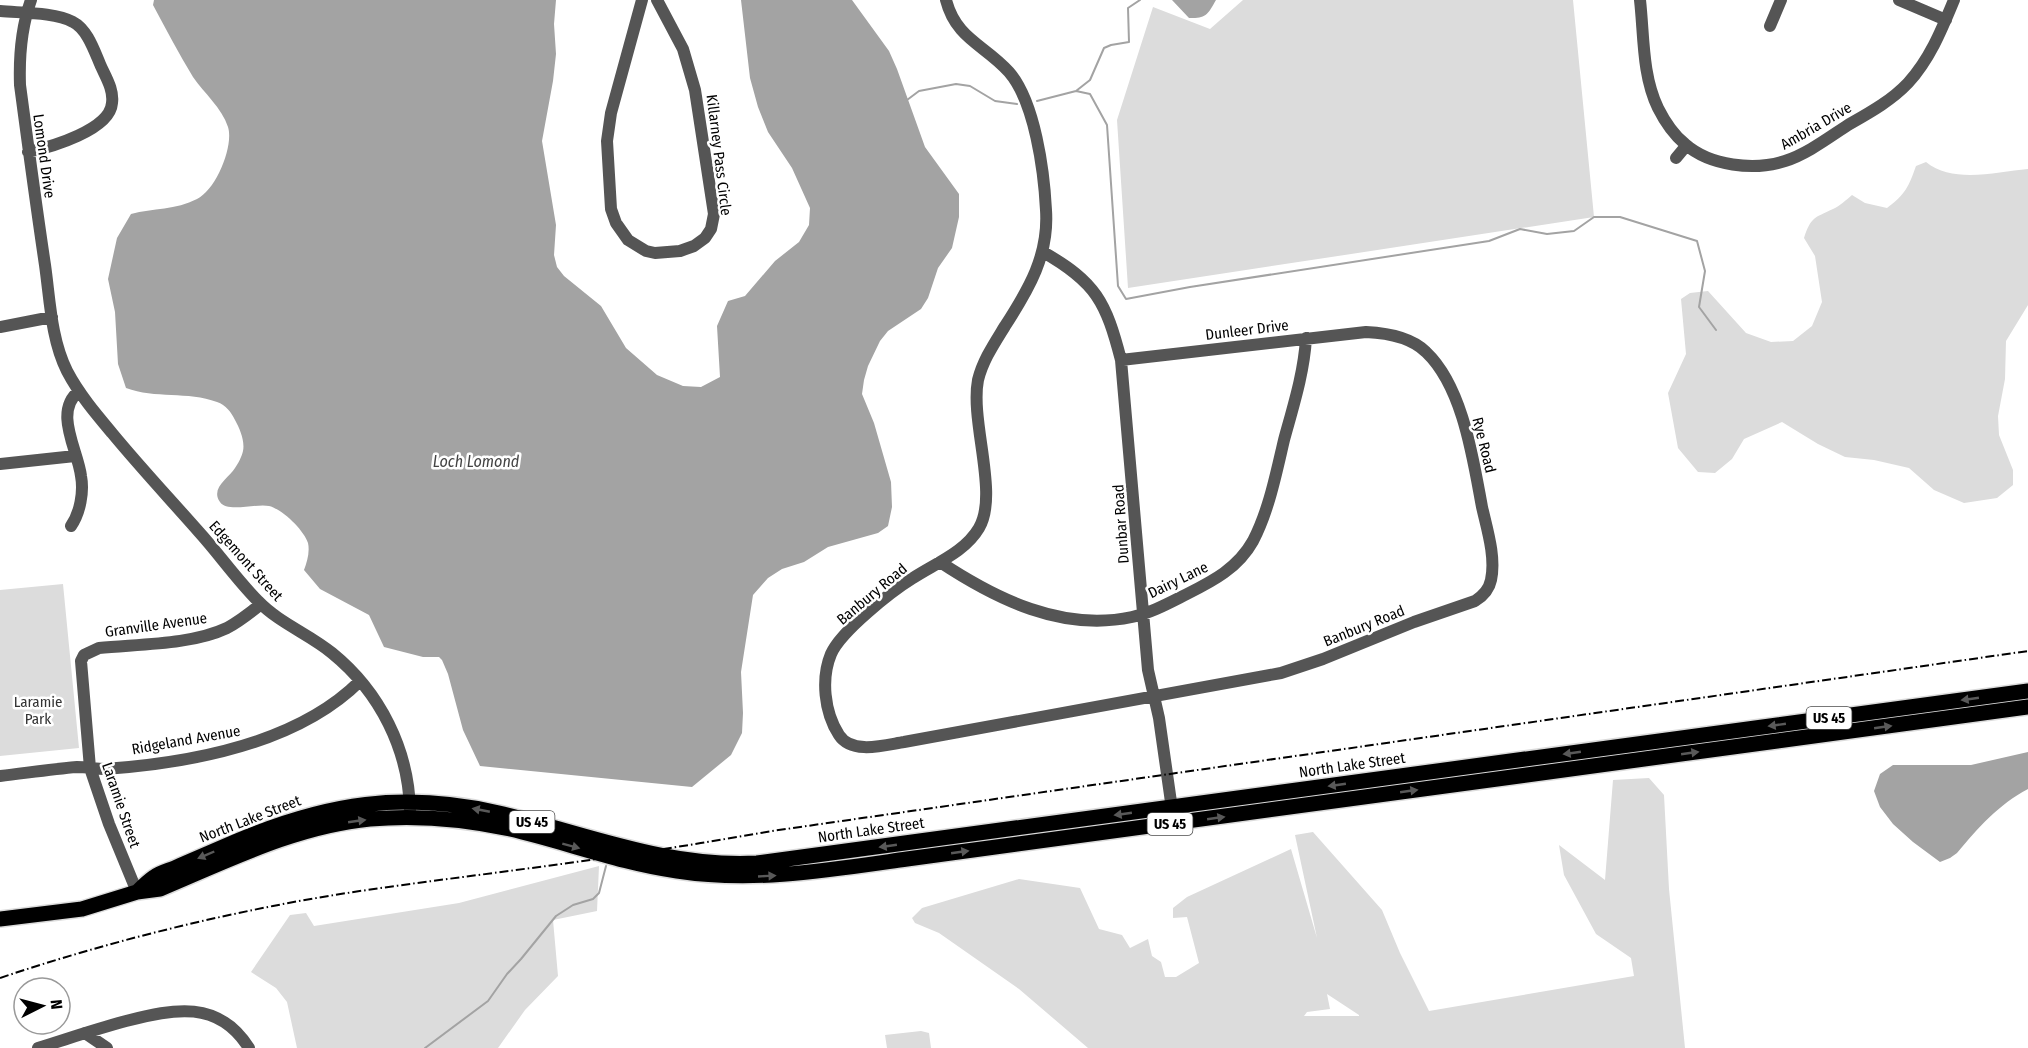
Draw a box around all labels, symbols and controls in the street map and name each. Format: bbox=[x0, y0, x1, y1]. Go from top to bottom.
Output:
street label: Killarney Pass Circle bbox=[703, 93, 735, 217]
street label: Ambria Drive bbox=[1777, 98, 1855, 154]
street label: Lomond Drive bbox=[29, 113, 59, 199]
street label: Dunleer Drive bbox=[1204, 316, 1290, 344]
street label: Rye Road bbox=[1468, 415, 1500, 475]
water label: Loch Lomond bbox=[433, 452, 520, 471]
street label: Dunbar Road bbox=[1109, 484, 1133, 564]
street label: Edgemont Street bbox=[205, 517, 287, 605]
street label: Dairy Lane bbox=[1145, 558, 1211, 602]
street label: Banbury Road bbox=[833, 560, 911, 628]
street label: Banbury Road bbox=[1321, 602, 1407, 650]
street label: Granville Avenue bbox=[104, 609, 208, 641]
park label: Laramie Park bbox=[14, 693, 62, 728]
one-way arrow bbox=[1960, 694, 1979, 703]
road number: US 45 bbox=[1806, 707, 1852, 729]
one-way arrow bbox=[1767, 720, 1786, 730]
street label: Ridgeland Avenue bbox=[130, 722, 242, 758]
one-way arrow bbox=[1873, 722, 1892, 731]
one-way arrow bbox=[1562, 748, 1581, 758]
one-way arrow bbox=[1680, 748, 1699, 758]
street label: North Lake Street bbox=[1298, 749, 1406, 781]
street label: Laramie Street bbox=[98, 760, 144, 850]
one-way arrow bbox=[1328, 780, 1347, 790]
one-way arrow bbox=[1400, 787, 1419, 796]
street label: North Lake Street bbox=[197, 791, 303, 847]
one-way arrow bbox=[471, 805, 490, 814]
one-way arrow bbox=[1114, 810, 1133, 819]
road number: US 45 bbox=[510, 811, 554, 833]
road number: US 45 bbox=[1148, 813, 1192, 835]
one-way arrow bbox=[1206, 813, 1225, 822]
street label: North Lake Street bbox=[817, 814, 925, 846]
one-way arrow bbox=[348, 816, 367, 825]
one-way arrow bbox=[562, 841, 580, 851]
one-way arrow bbox=[879, 841, 898, 851]
one-way arrow bbox=[951, 848, 970, 857]
one-way arrow bbox=[196, 850, 214, 860]
one-way arrow bbox=[757, 872, 776, 881]
north arrow bbox=[12, 976, 72, 1036]
text: N bbox=[46, 999, 66, 1010]

